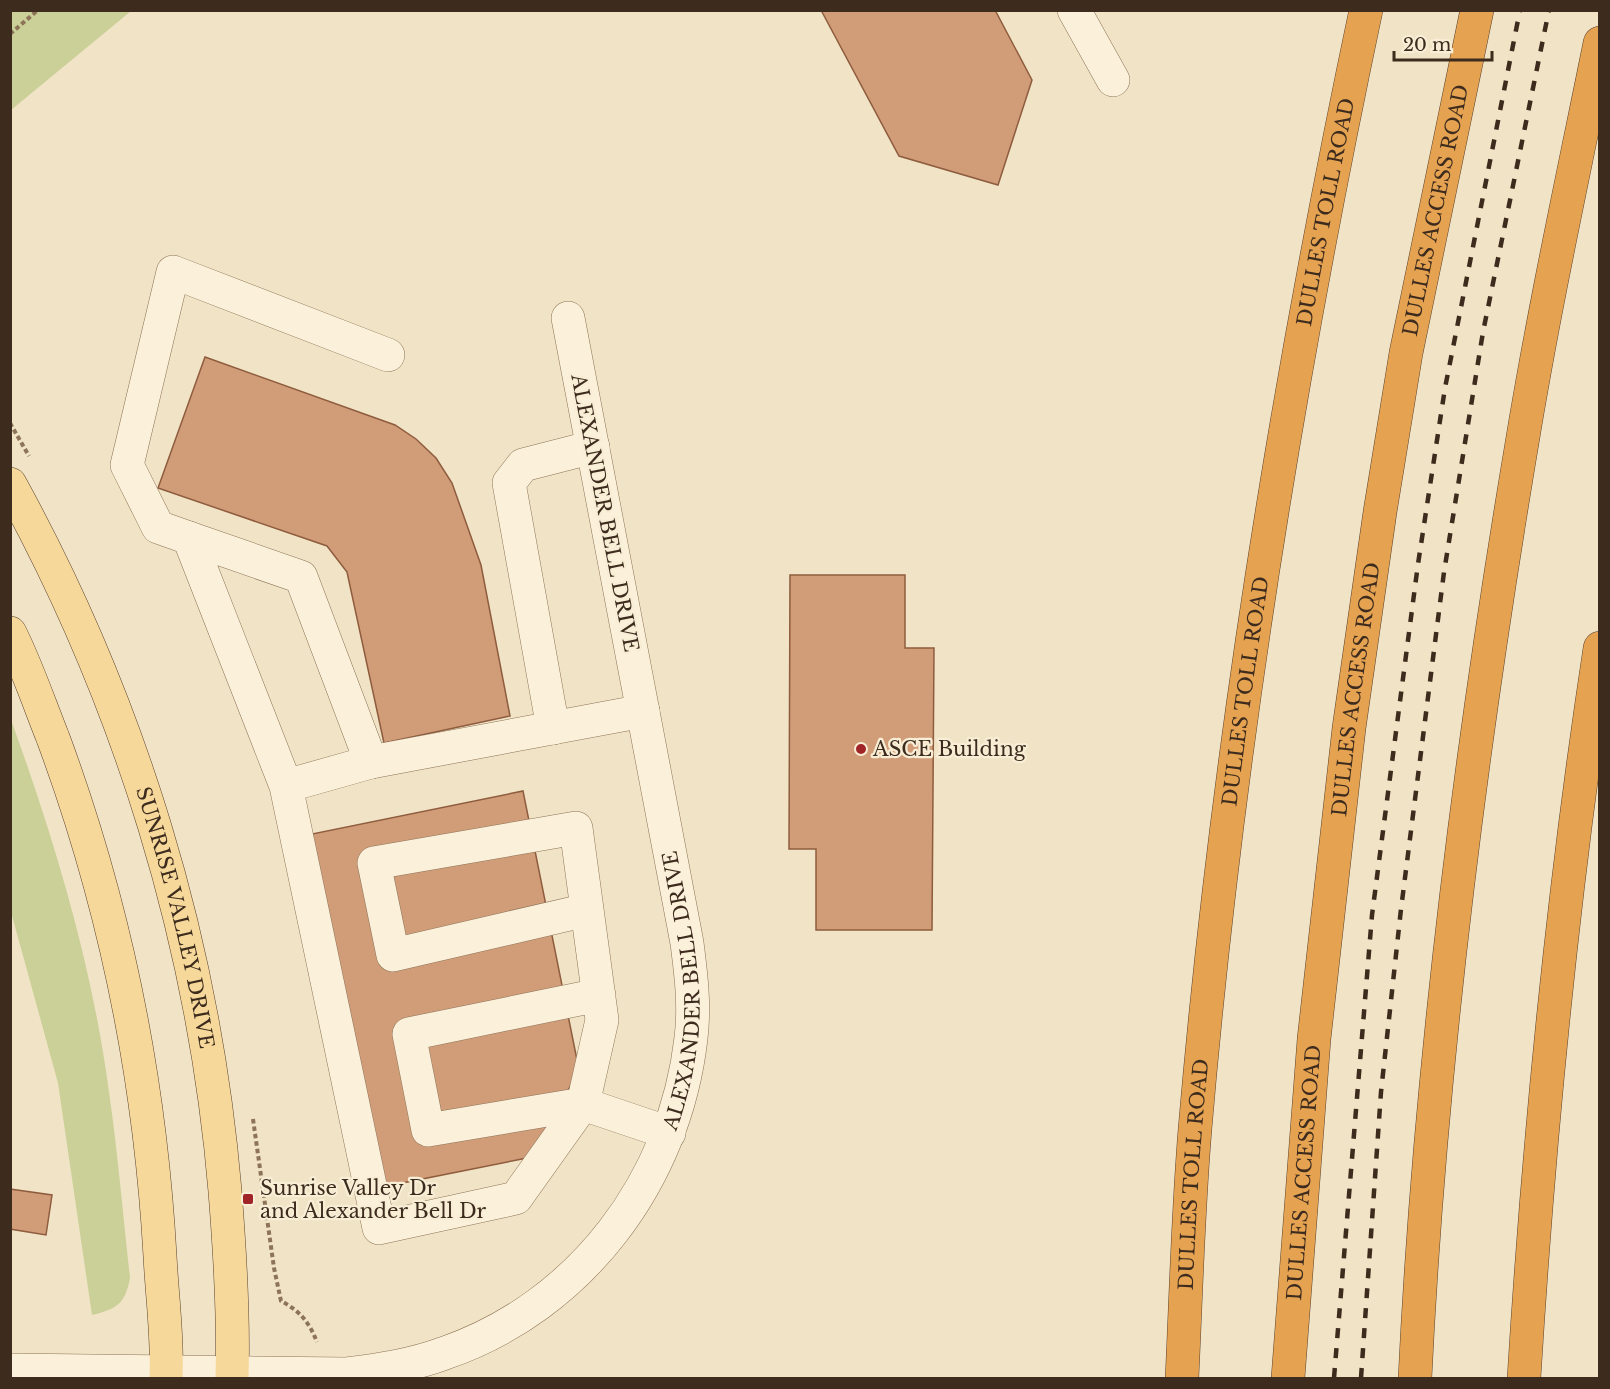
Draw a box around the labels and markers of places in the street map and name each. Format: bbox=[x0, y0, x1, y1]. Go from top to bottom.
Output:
place label: ASCE Building bbox=[872, 737, 1027, 761]
marker: ASCE Building bbox=[854, 742, 868, 756]
place label: Sunrise Valley Dr and Alexander Bell Dr bbox=[260, 1176, 487, 1223]
marker: Sunrise Valley Dr and Alexander Bell Dr bbox=[241, 1192, 255, 1206]

